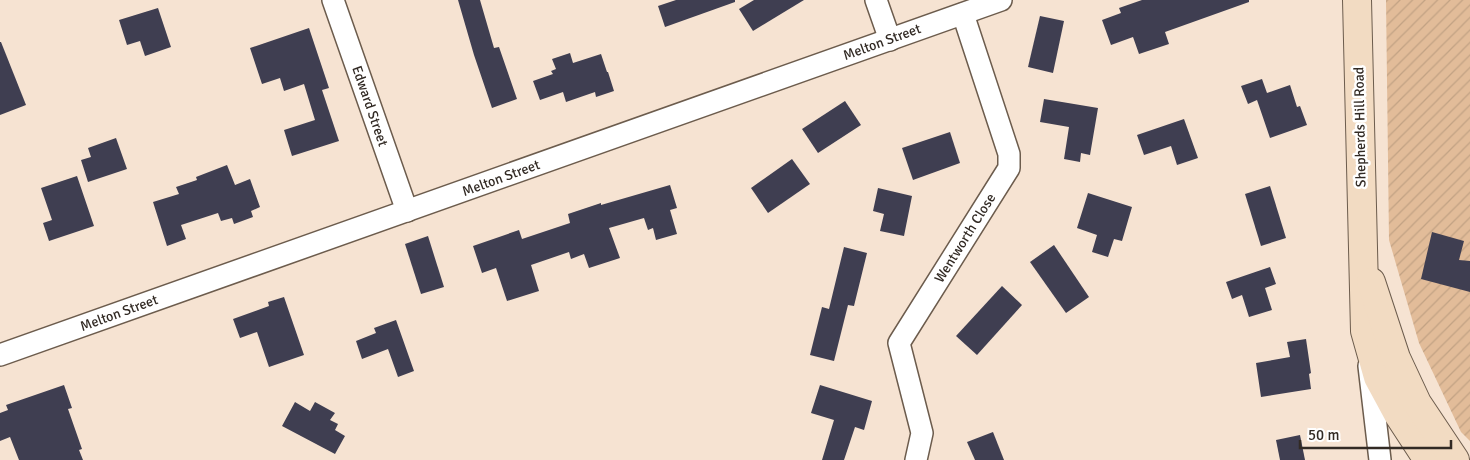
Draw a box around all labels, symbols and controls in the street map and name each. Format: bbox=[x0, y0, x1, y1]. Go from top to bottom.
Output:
street label: Melton Street bbox=[841, 20, 923, 64]
street label: Edward Street bbox=[348, 63, 392, 149]
street label: Shepherds Hill Road bbox=[1350, 67, 1370, 187]
street label: Melton Street bbox=[460, 156, 542, 200]
street label: Wentworth Close bbox=[931, 190, 999, 286]
street label: Melton Street bbox=[78, 291, 160, 335]
scale bar bbox=[1300, 418, 1451, 450]
text: 50 m bbox=[1308, 426, 1339, 444]

